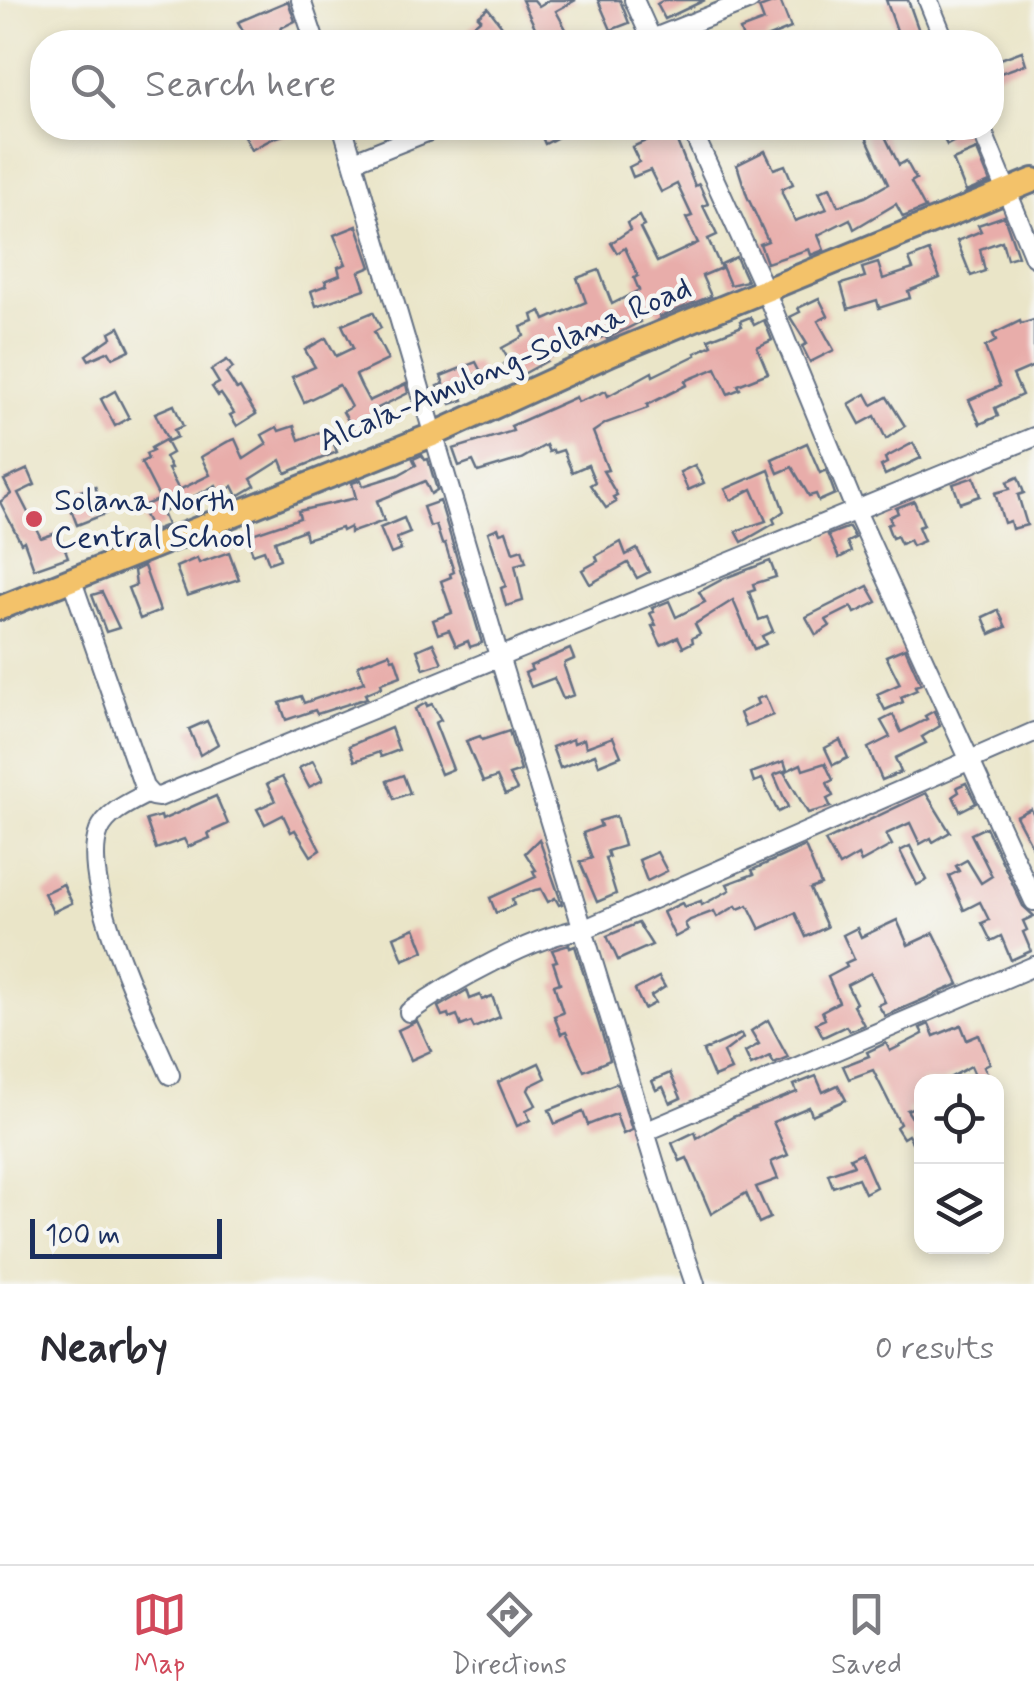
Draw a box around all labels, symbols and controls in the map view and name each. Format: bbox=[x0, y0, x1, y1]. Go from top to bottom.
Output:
search box bbox=[30, 30, 1004, 140]
icon: search bbox=[65, 58, 120, 113]
text: Search here bbox=[145, 61, 336, 110]
street label: Alcala-Amulong-Solana Road bbox=[312, 267, 698, 463]
place label: Solana North Central School bbox=[54, 480, 253, 559]
marker: Solana North Central School bbox=[23, 508, 45, 530]
map controls bbox=[914, 1074, 1004, 1254]
button: locate bbox=[914, 1074, 1004, 1164]
button: layers bbox=[914, 1164, 1004, 1254]
scale bar bbox=[30, 1214, 222, 1258]
text: 100 m bbox=[45, 1218, 120, 1255]
text: Nearby bbox=[40, 1322, 168, 1377]
text: 0 results bbox=[875, 1328, 994, 1370]
tab: Map bbox=[132, 1587, 187, 1684]
tab: Directions bbox=[452, 1587, 567, 1684]
tab: Saved bbox=[831, 1587, 902, 1684]

